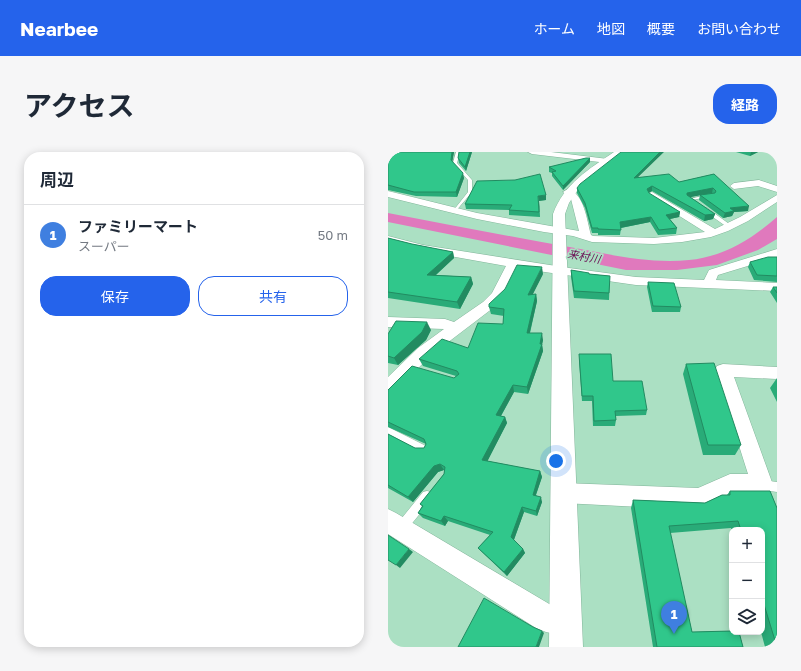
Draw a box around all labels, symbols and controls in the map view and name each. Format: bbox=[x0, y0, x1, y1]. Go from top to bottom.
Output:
text: Nearbee bbox=[20, 17, 98, 40]
text: ホーム bbox=[533, 20, 575, 37]
text: 地図 bbox=[597, 20, 625, 37]
text: 概要 bbox=[647, 20, 675, 37]
text: お問い合わせ bbox=[697, 20, 781, 37]
button: 経路 bbox=[713, 84, 777, 124]
text: アクセス bbox=[24, 89, 135, 122]
text: 周辺 bbox=[40, 169, 74, 190]
text: ファミリーマート bbox=[78, 217, 198, 235]
text: 1 bbox=[50, 227, 56, 243]
text: 50 m bbox=[318, 227, 348, 243]
text: スーパー bbox=[78, 238, 130, 254]
water label: 来村川 bbox=[567, 247, 602, 265]
button: 保存 bbox=[40, 276, 190, 316]
button: 共有 bbox=[198, 276, 348, 316]
your location bbox=[546, 451, 566, 471]
map controls bbox=[729, 527, 765, 635]
button: + bbox=[729, 527, 765, 563]
button: − bbox=[729, 563, 765, 599]
button: layers bbox=[729, 599, 765, 635]
pin: 1 bbox=[661, 601, 687, 634]

